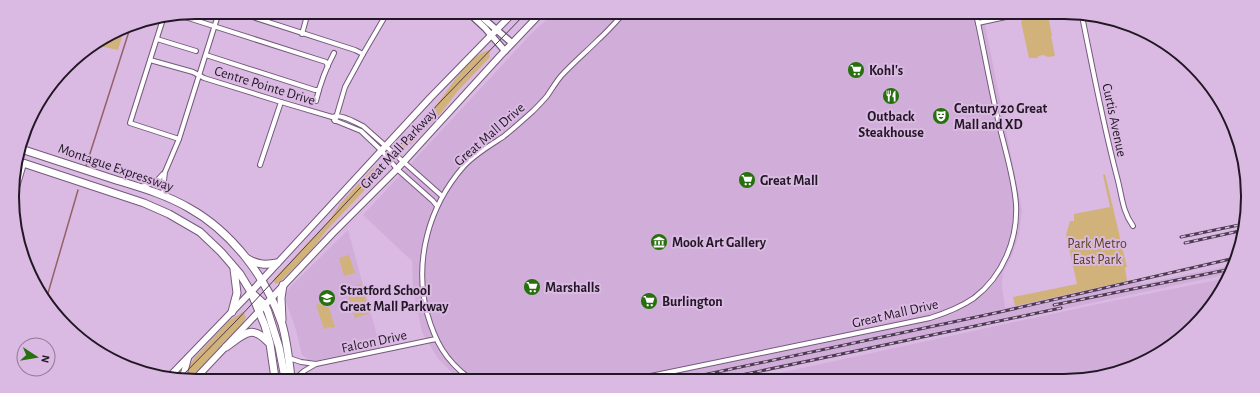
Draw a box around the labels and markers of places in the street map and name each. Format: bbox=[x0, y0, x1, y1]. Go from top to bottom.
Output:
supermarket icon: Kohl's bbox=[846, 60, 866, 80]
place label: Kohl's bbox=[869, 64, 903, 78]
restaurant icon: Outback Steakhouse bbox=[881, 86, 901, 106]
place label: Century 20 Great Mall and XD bbox=[954, 102, 1048, 132]
theatre icon: Century 20 Great Mall and XD bbox=[931, 106, 951, 126]
place label: Outback Steakhouse bbox=[858, 110, 924, 140]
supermarket icon: Great Mall bbox=[737, 170, 757, 190]
place label: Great Mall bbox=[760, 174, 818, 188]
museum icon: Mook Art Gallery bbox=[649, 232, 669, 252]
place label: Mook Art Gallery bbox=[672, 236, 767, 250]
supermarket icon: Marshalls bbox=[522, 277, 542, 297]
place label: Marshalls bbox=[545, 281, 600, 295]
place label: Stratford School Great Mall Parkway bbox=[340, 284, 449, 314]
school or university icon: Stratford School Great Mall Parkway bbox=[317, 288, 337, 308]
supermarket icon: Burlington bbox=[639, 291, 659, 311]
place label: Burlington bbox=[662, 295, 723, 309]

